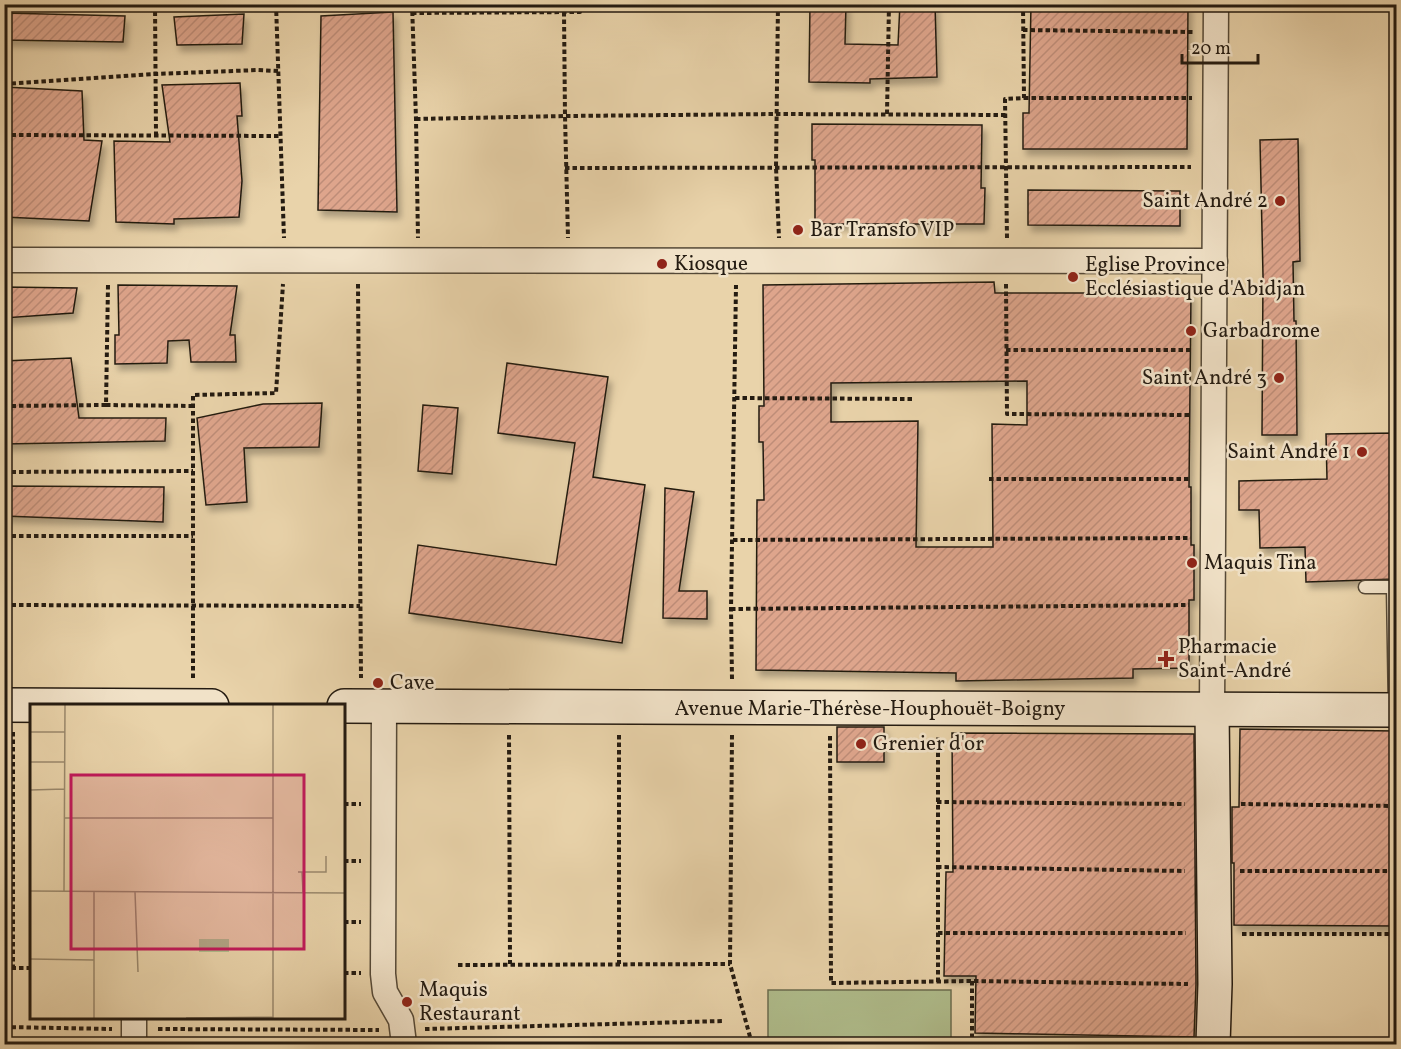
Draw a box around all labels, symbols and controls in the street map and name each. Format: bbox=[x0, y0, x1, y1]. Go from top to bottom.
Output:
scale bar bbox=[1182, 27, 1258, 65]
text: 20 m bbox=[1191, 37, 1231, 62]
place label: Saint André 2 bbox=[1142, 187, 1268, 216]
marker: Saint André 2 bbox=[1273, 194, 1287, 208]
place label: Bar Transfo VIP bbox=[810, 216, 954, 245]
marker: Bar Transfo VIP bbox=[791, 223, 805, 237]
place label: Kiosque bbox=[674, 250, 748, 279]
place label: Eglise Province Ecclésiastique d'Abidjan bbox=[1085, 251, 1305, 304]
marker: Kiosque bbox=[655, 257, 669, 271]
marker: Eglise Province Ecclésiastique d'Abidjan bbox=[1066, 270, 1080, 284]
place label: Garbadrome bbox=[1203, 317, 1320, 346]
marker: Garbadrome bbox=[1184, 324, 1198, 338]
place label: Saint André 3 bbox=[1142, 364, 1267, 393]
marker: Saint André 3 bbox=[1272, 371, 1286, 385]
place label: Saint André 1 bbox=[1227, 438, 1350, 467]
marker: Saint André 1 bbox=[1355, 445, 1369, 459]
place label: Maquis Tina bbox=[1204, 549, 1317, 578]
marker: Maquis Tina bbox=[1185, 556, 1199, 570]
place label: Pharmacie Saint-André bbox=[1178, 633, 1291, 686]
marker: Pharmacie Saint-André bbox=[1159, 652, 1173, 666]
place label: Cave bbox=[390, 669, 434, 698]
marker: Cave bbox=[371, 676, 385, 690]
street label: Avenue Marie-Thérèse-Houphouët-Boigny bbox=[675, 695, 1066, 724]
inset map bbox=[30, 704, 345, 1019]
place label: Grenier d'or bbox=[873, 730, 984, 759]
marker: Grenier d'or bbox=[854, 737, 868, 751]
place label: Maquis Restaurant bbox=[419, 976, 521, 1029]
marker: Maquis Restaurant bbox=[400, 995, 414, 1009]

